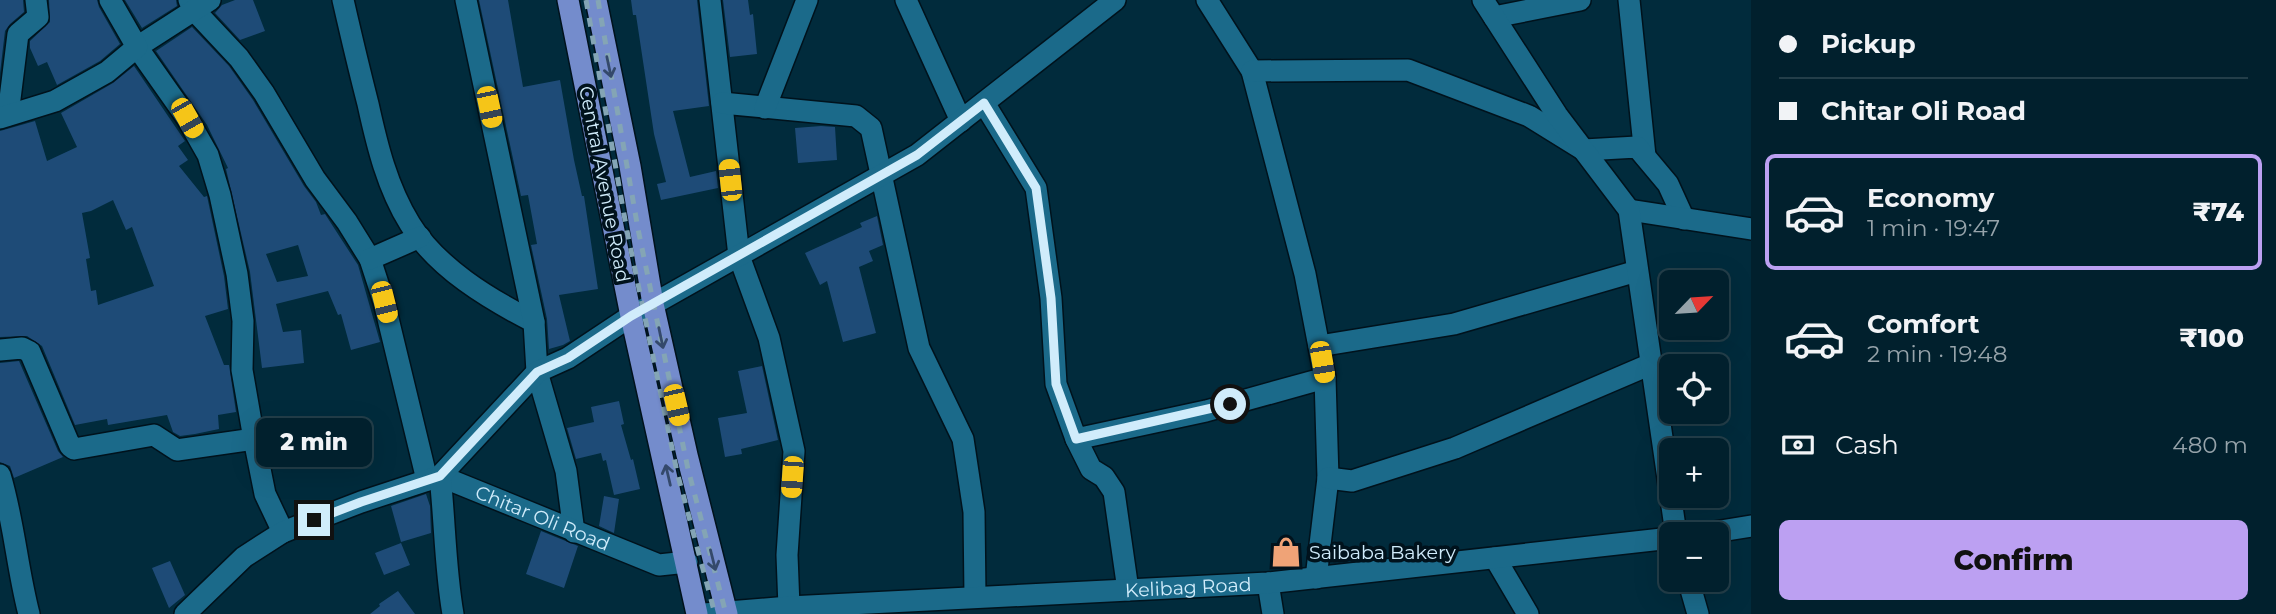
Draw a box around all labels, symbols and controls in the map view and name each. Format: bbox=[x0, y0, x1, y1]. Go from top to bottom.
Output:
text: Pickup bbox=[1821, 28, 1916, 60]
one-way arrow bbox=[603, 55, 617, 78]
car bbox=[475, 84, 504, 130]
street label: Central Avenue Road bbox=[574, 84, 635, 284]
car bbox=[168, 95, 207, 141]
text: Chitar Oli Road bbox=[1821, 95, 2026, 127]
car bbox=[718, 158, 743, 202]
icon: car bbox=[1783, 181, 1846, 244]
text: Economy bbox=[1867, 182, 1994, 214]
text: ₹74 bbox=[2192, 196, 2244, 228]
text: 1 min · 19:47 bbox=[1867, 214, 2000, 242]
north arrow bbox=[1659, 270, 1729, 340]
map controls bbox=[1659, 270, 1729, 592]
car bbox=[369, 279, 400, 325]
icon: car bbox=[1783, 307, 1846, 370]
text: Comfort bbox=[1867, 308, 1979, 340]
text: ₹100 bbox=[2179, 322, 2244, 354]
one-way arrow bbox=[654, 326, 668, 349]
car bbox=[1309, 339, 1336, 385]
text: 2 min · 19:48 bbox=[1867, 340, 2007, 368]
button: locate bbox=[1659, 354, 1729, 424]
car bbox=[662, 382, 691, 428]
route start bbox=[1214, 388, 1246, 420]
callout: 2 min bbox=[256, 419, 372, 468]
icon: cash bbox=[1779, 426, 1817, 464]
text: 2 min bbox=[280, 428, 348, 456]
text: Cash bbox=[1835, 429, 1899, 461]
text: 480 m bbox=[2172, 431, 2248, 459]
button: + bbox=[1659, 438, 1729, 508]
car bbox=[781, 455, 804, 499]
one-way arrow bbox=[660, 464, 674, 487]
street label: Chitar Oli Road bbox=[472, 481, 613, 556]
route end bbox=[298, 504, 330, 536]
button: Confirm bbox=[1779, 520, 2248, 600]
button: − bbox=[1659, 522, 1729, 592]
shop icon: Saibaba Bakery bbox=[1269, 535, 1303, 569]
place label: Saibaba Bakery bbox=[1309, 541, 1457, 564]
one-way arrow bbox=[707, 548, 720, 571]
street label: Kelibag Road bbox=[1124, 573, 1252, 602]

